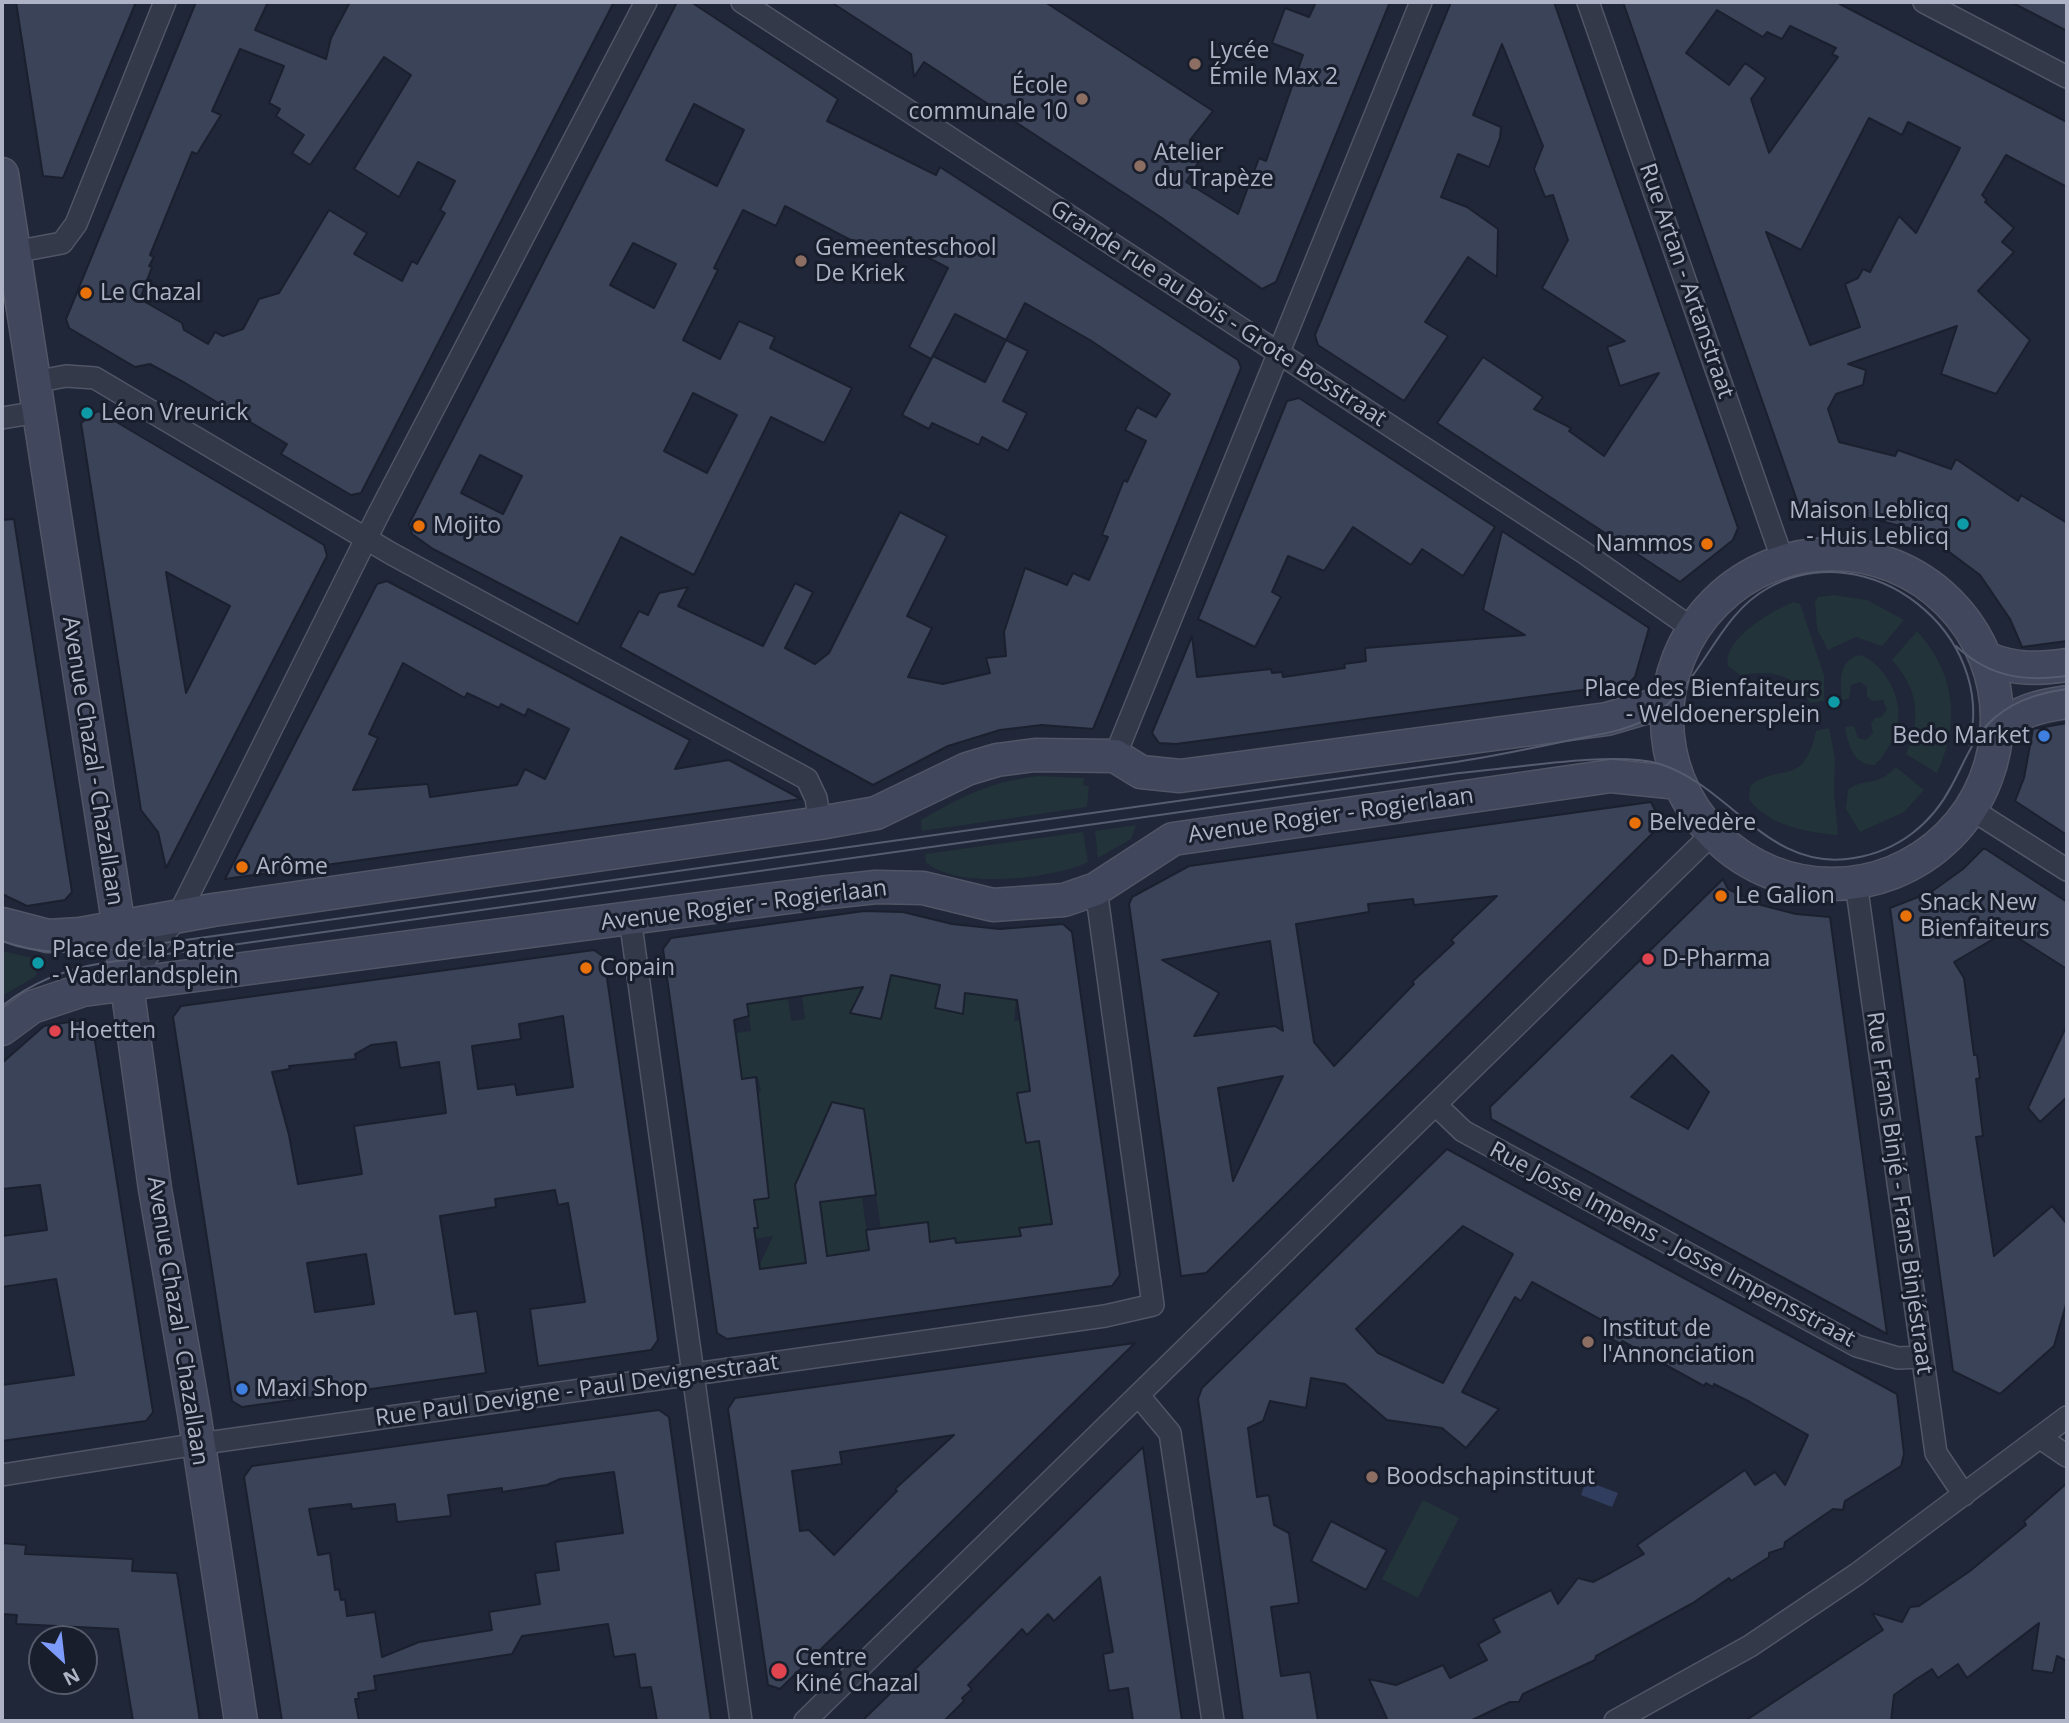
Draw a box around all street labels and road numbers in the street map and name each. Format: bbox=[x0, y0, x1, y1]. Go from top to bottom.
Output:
street label: Rue Artan - Artanstraat bbox=[1633, 160, 1739, 402]
street label: Grande rue au Bois - Grote Bosstraat bbox=[1045, 195, 1391, 433]
street label: Avenue Chazal - Chazallaan bbox=[56, 614, 128, 908]
street label: Avenue Rogier - Rogierlaan bbox=[1186, 782, 1476, 850]
street label: Avenue Rogier - Rogierlaan bbox=[599, 875, 889, 937]
street label: Rue Frans Binjé - Frans Binjéstraat bbox=[1860, 1010, 1938, 1376]
street label: Rue Josse Impens - Josse Impensstraat bbox=[1484, 1137, 1860, 1353]
street label: Avenue Chazal - Chazallaan bbox=[141, 1174, 213, 1468]
street label: Rue Paul Devigne - Paul Devignestraat bbox=[374, 1349, 780, 1433]

